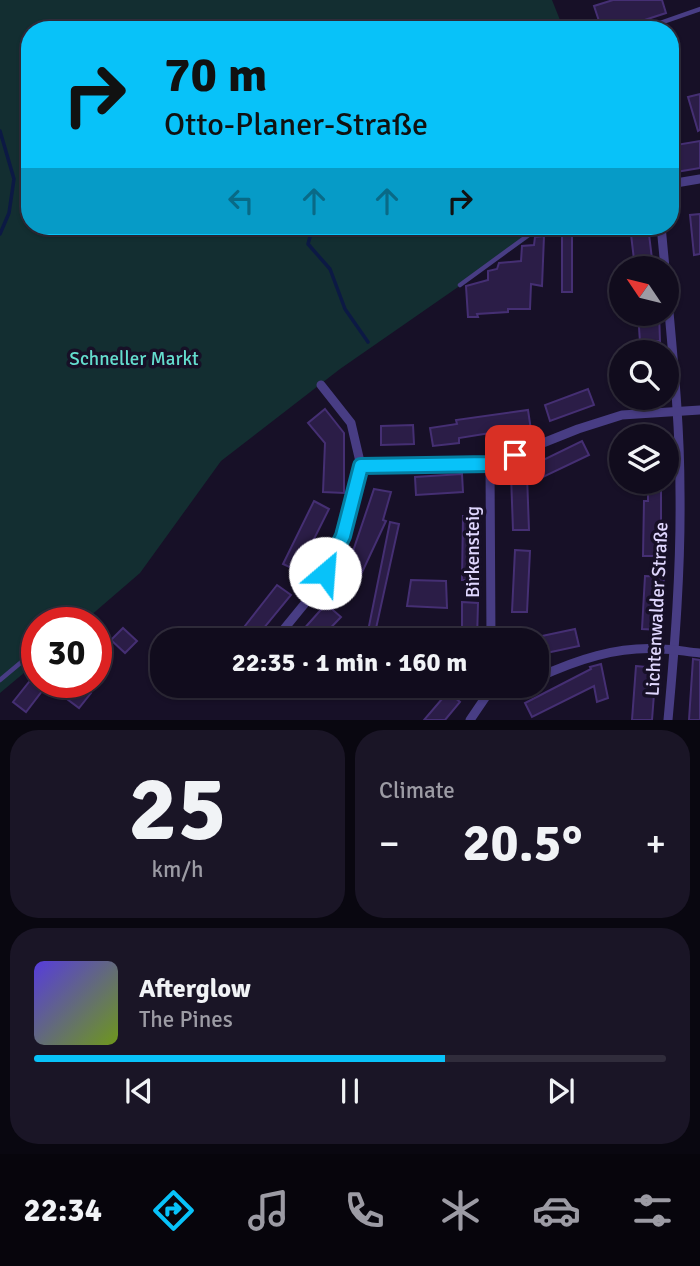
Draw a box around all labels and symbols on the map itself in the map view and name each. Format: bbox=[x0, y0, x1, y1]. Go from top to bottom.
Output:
north arrow bbox=[609, 256, 679, 326]
park label: Schneller Markt bbox=[69, 347, 199, 371]
pin bbox=[485, 425, 545, 485]
street label: Birkensteig bbox=[461, 506, 485, 598]
street label: Lichtenwalder Straße bbox=[640, 521, 674, 697]
position arrow bbox=[288, 536, 362, 610]
speed limit sign: 30 bbox=[21, 607, 112, 698]

